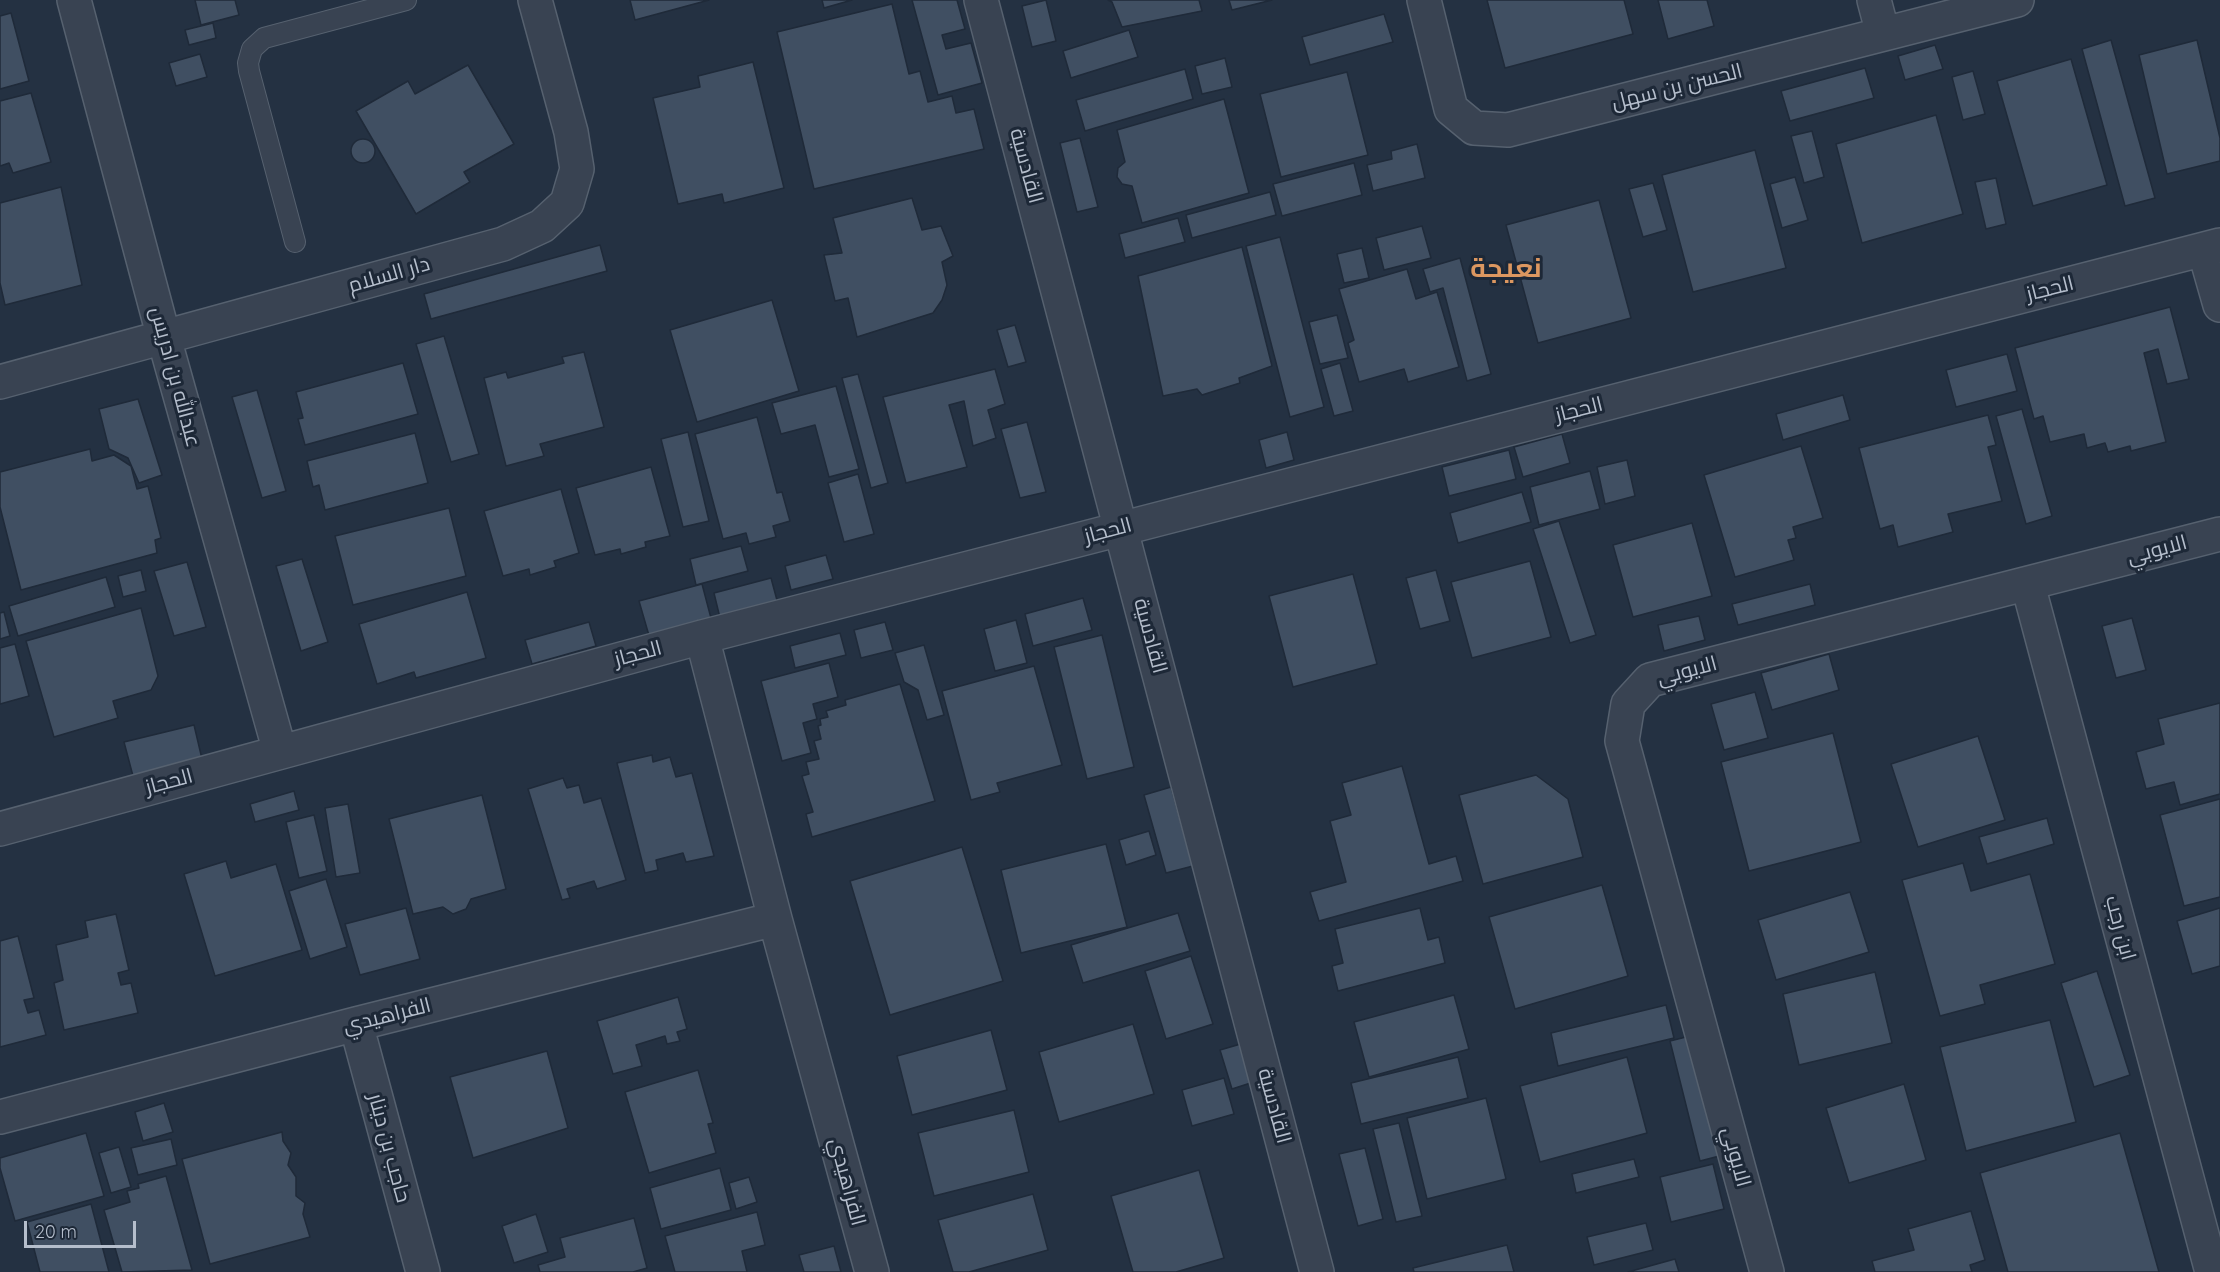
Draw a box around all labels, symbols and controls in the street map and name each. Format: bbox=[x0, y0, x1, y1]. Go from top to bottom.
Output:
street label: الحسن بن سهل bbox=[1609, 59, 1745, 115]
street label: القادسية bbox=[1004, 126, 1048, 206]
street label: دار السلام bbox=[345, 251, 433, 299]
district label: نعيجة bbox=[1470, 253, 1542, 285]
street label: الحجاز bbox=[2023, 271, 2077, 307]
street label: عبدالله بن ادريس bbox=[144, 304, 206, 450]
street label: الحجاز bbox=[1552, 392, 1606, 428]
street label: الحجاز bbox=[1081, 513, 1135, 549]
street label: الايوبي bbox=[2124, 530, 2190, 570]
street label: القادسية bbox=[1128, 596, 1172, 676]
street label: الحجاز bbox=[611, 636, 665, 672]
street label: الايوبي bbox=[1654, 651, 1720, 691]
street label: الحجاز bbox=[142, 764, 196, 800]
street label: ابن رجب bbox=[2099, 893, 2141, 963]
street label: الفراهيدي bbox=[340, 993, 434, 1039]
street label: القادسية bbox=[1252, 1066, 1296, 1146]
street label: حاجب بن دينار bbox=[362, 1091, 416, 1205]
street label: الايوبي bbox=[1716, 1124, 1756, 1190]
street label: الفراهيدي bbox=[823, 1135, 871, 1229]
scale bar bbox=[27, 1209, 140, 1247]
text: 20 m bbox=[35, 1220, 77, 1243]

